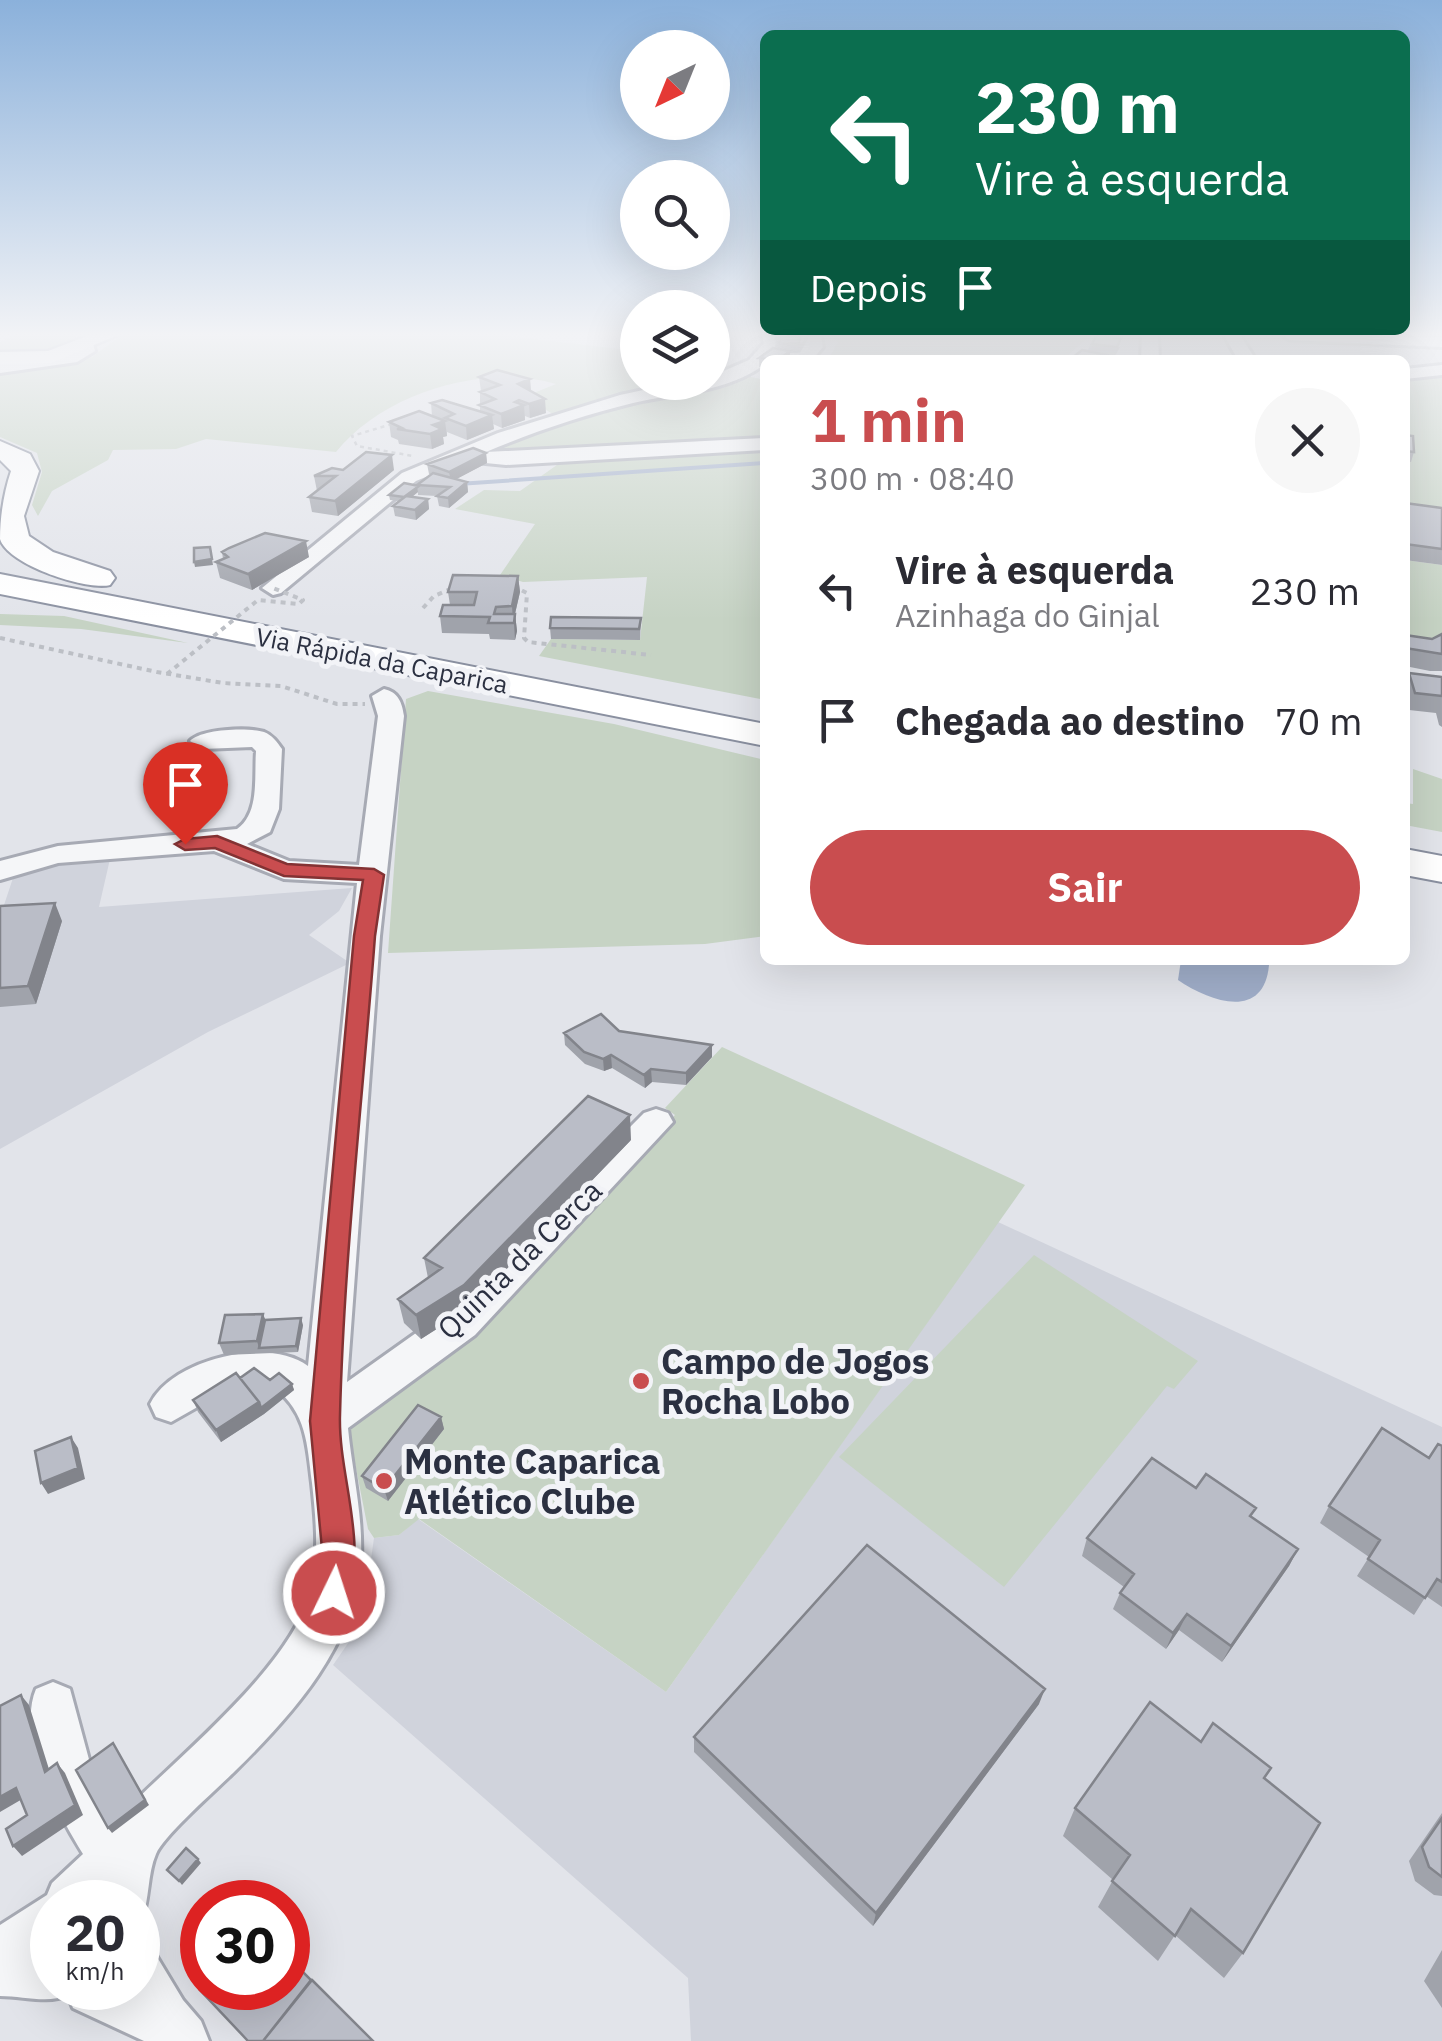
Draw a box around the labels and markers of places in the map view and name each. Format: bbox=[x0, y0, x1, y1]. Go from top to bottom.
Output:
pin bbox=[143, 742, 228, 845]
place label: Campo de Jogos Rocha Lobo bbox=[661, 1338, 929, 1424]
marker: Campo de Jogos Rocha Lobo bbox=[630, 1370, 652, 1392]
place label: Monte Caparica Atlético Clube bbox=[404, 1438, 661, 1524]
marker: Monte Caparica Atlético Clube bbox=[373, 1470, 395, 1492]

